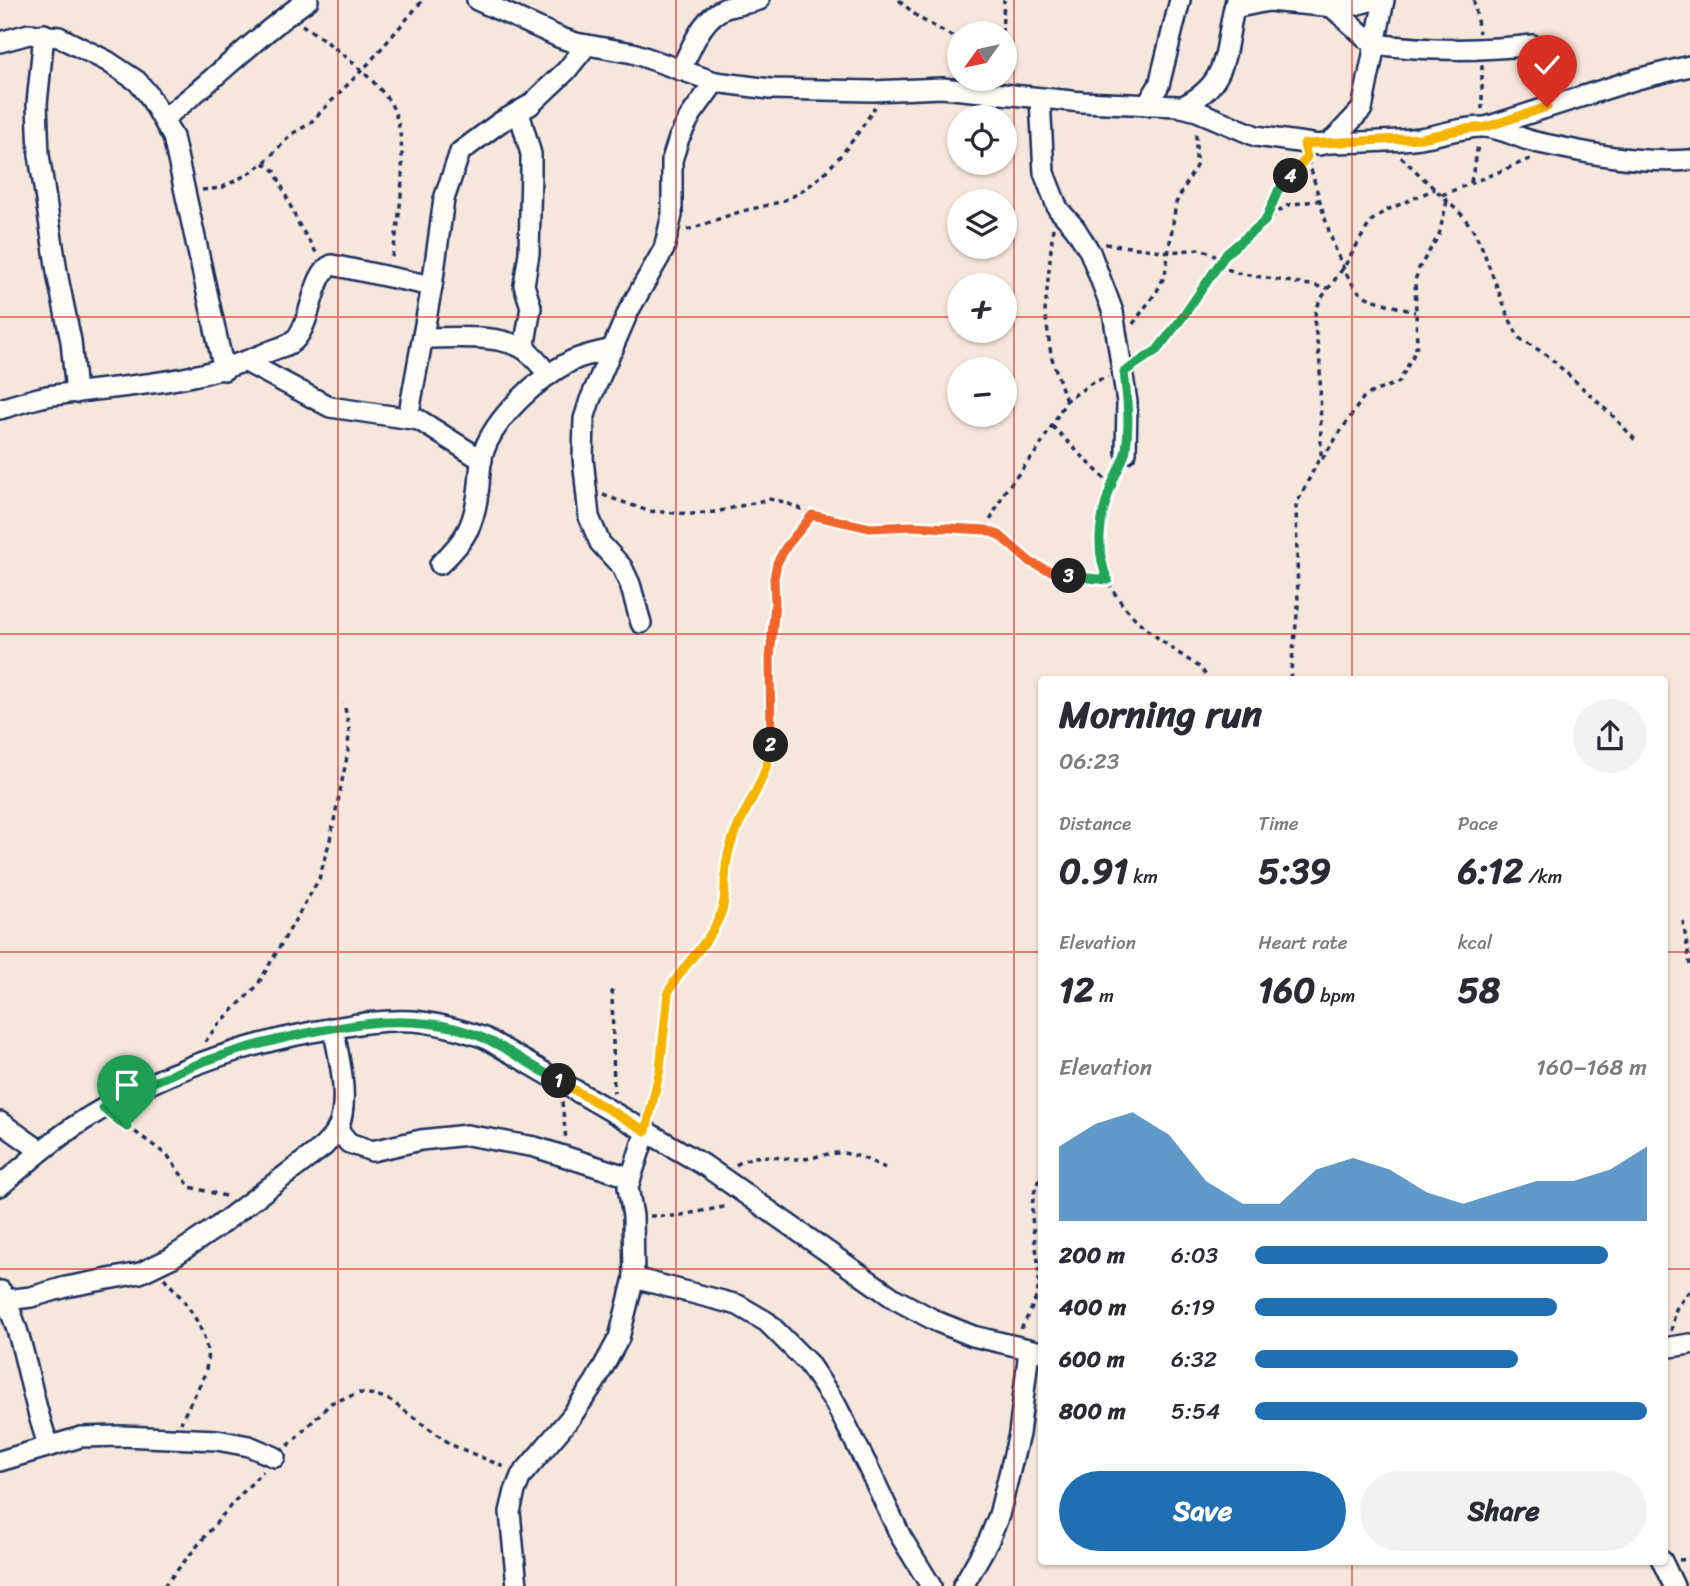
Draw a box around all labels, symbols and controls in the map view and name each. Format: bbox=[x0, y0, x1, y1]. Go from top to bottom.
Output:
north arrow bbox=[947, 21, 1017, 91]
map controls bbox=[947, 21, 1017, 427]
pin bbox=[1517, 35, 1577, 107]
icon: check bbox=[1528, 46, 1566, 84]
button: locate bbox=[947, 105, 1017, 175]
pin: 4 bbox=[1274, 158, 1308, 194]
text: 4 bbox=[1285, 159, 1296, 192]
button: layers bbox=[947, 189, 1017, 259]
button: + bbox=[947, 273, 1017, 343]
button: − bbox=[947, 357, 1017, 427]
pin: 3 bbox=[1052, 558, 1086, 594]
text: 3 bbox=[1063, 559, 1074, 592]
text: Morning run bbox=[1059, 681, 1262, 748]
button: share bbox=[1573, 699, 1647, 773]
pin: 2 bbox=[754, 728, 788, 762]
text: 2 bbox=[765, 728, 776, 761]
text: 06:23 bbox=[1059, 741, 1119, 782]
text: Distance bbox=[1059, 807, 1131, 840]
text: Time bbox=[1258, 807, 1299, 840]
text: Pace bbox=[1458, 807, 1498, 840]
text: 0.91 bbox=[1059, 840, 1128, 902]
text: 5:39 bbox=[1258, 840, 1331, 902]
text: 6:12 bbox=[1458, 840, 1523, 902]
text: km bbox=[1128, 860, 1158, 893]
text: /km bbox=[1523, 860, 1562, 893]
text: Elevation bbox=[1059, 926, 1136, 959]
text: Heart rate bbox=[1258, 926, 1348, 959]
text: kcal bbox=[1458, 926, 1492, 959]
text: 12 bbox=[1059, 959, 1094, 1021]
text: 160 bbox=[1258, 959, 1315, 1021]
text: 58 bbox=[1458, 959, 1500, 1021]
text: m bbox=[1094, 979, 1114, 1012]
text: bpm bbox=[1315, 979, 1355, 1012]
text: Elevation bbox=[1059, 1047, 1152, 1088]
text: 160–168 m bbox=[1536, 1047, 1647, 1088]
pin bbox=[97, 1055, 157, 1127]
pin: 1 bbox=[542, 1064, 576, 1098]
text: 1 bbox=[554, 1064, 563, 1097]
icon: arrive bbox=[108, 1066, 146, 1104]
text: 200 m bbox=[1059, 1235, 1125, 1276]
text: 6:03 bbox=[1171, 1235, 1218, 1276]
text: 400 m bbox=[1059, 1287, 1126, 1328]
text: 6:19 bbox=[1171, 1287, 1215, 1328]
text: 600 m bbox=[1059, 1339, 1125, 1380]
text: 6:32 bbox=[1171, 1339, 1217, 1380]
text: 800 m bbox=[1059, 1391, 1126, 1432]
text: 5:54 bbox=[1171, 1391, 1220, 1432]
button: Save bbox=[1059, 1471, 1346, 1551]
button: Share bbox=[1360, 1471, 1647, 1551]

